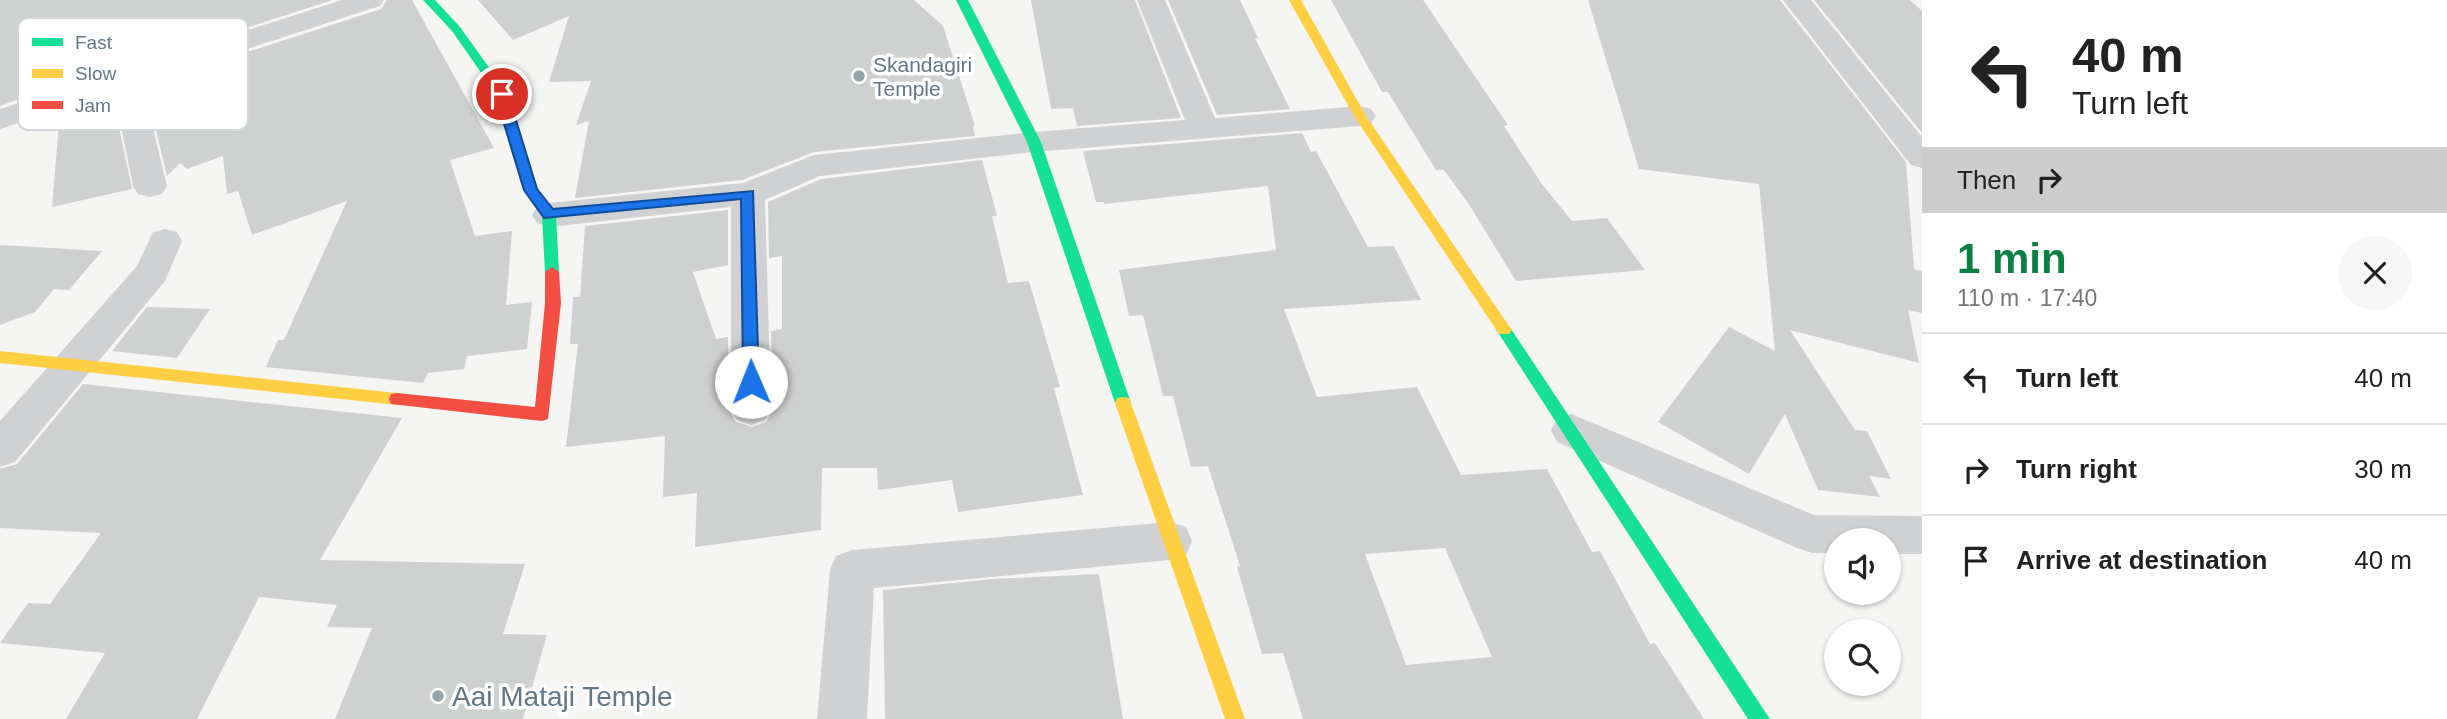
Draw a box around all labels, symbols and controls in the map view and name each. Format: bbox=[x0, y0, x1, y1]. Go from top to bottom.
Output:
legend bbox=[18, 18, 248, 130]
icon: left bbox=[1957, 28, 2048, 119]
text: 40 m bbox=[2072, 28, 2184, 82]
text: Fast bbox=[75, 32, 113, 53]
place label: Skandagiri Temple bbox=[873, 53, 972, 100]
text: Slow bbox=[75, 63, 116, 84]
pin bbox=[472, 64, 532, 124]
marker: Skandagiri Temple bbox=[851, 68, 867, 84]
icon: arrive bbox=[483, 75, 521, 113]
text: Turn left bbox=[2072, 85, 2188, 121]
text: Jam bbox=[75, 95, 111, 116]
icon: right bbox=[2030, 161, 2068, 199]
text: Then bbox=[1957, 165, 2016, 195]
text: 1 min bbox=[1957, 235, 2067, 282]
button: close bbox=[2338, 236, 2412, 310]
text: 110 m · 17:40 bbox=[1957, 285, 2097, 311]
position arrow bbox=[714, 345, 788, 419]
icon: left bbox=[1957, 360, 1995, 398]
text: Turn left bbox=[2016, 363, 2118, 393]
text: 40 m bbox=[2354, 363, 2412, 393]
icon: right bbox=[1957, 451, 1995, 489]
text: Turn right bbox=[2016, 454, 2137, 484]
text: 30 m bbox=[2354, 454, 2412, 484]
map controls bbox=[1824, 528, 1901, 696]
button: sound bbox=[1824, 528, 1901, 605]
icon: arrive bbox=[1957, 542, 1995, 580]
text: Arrive at destination bbox=[2016, 545, 2267, 575]
text: 40 m bbox=[2354, 545, 2412, 575]
button: search bbox=[1824, 619, 1901, 696]
place label: Aai Mataji Temple bbox=[452, 681, 672, 712]
marker: Aai Mataji Temple bbox=[430, 688, 446, 704]

